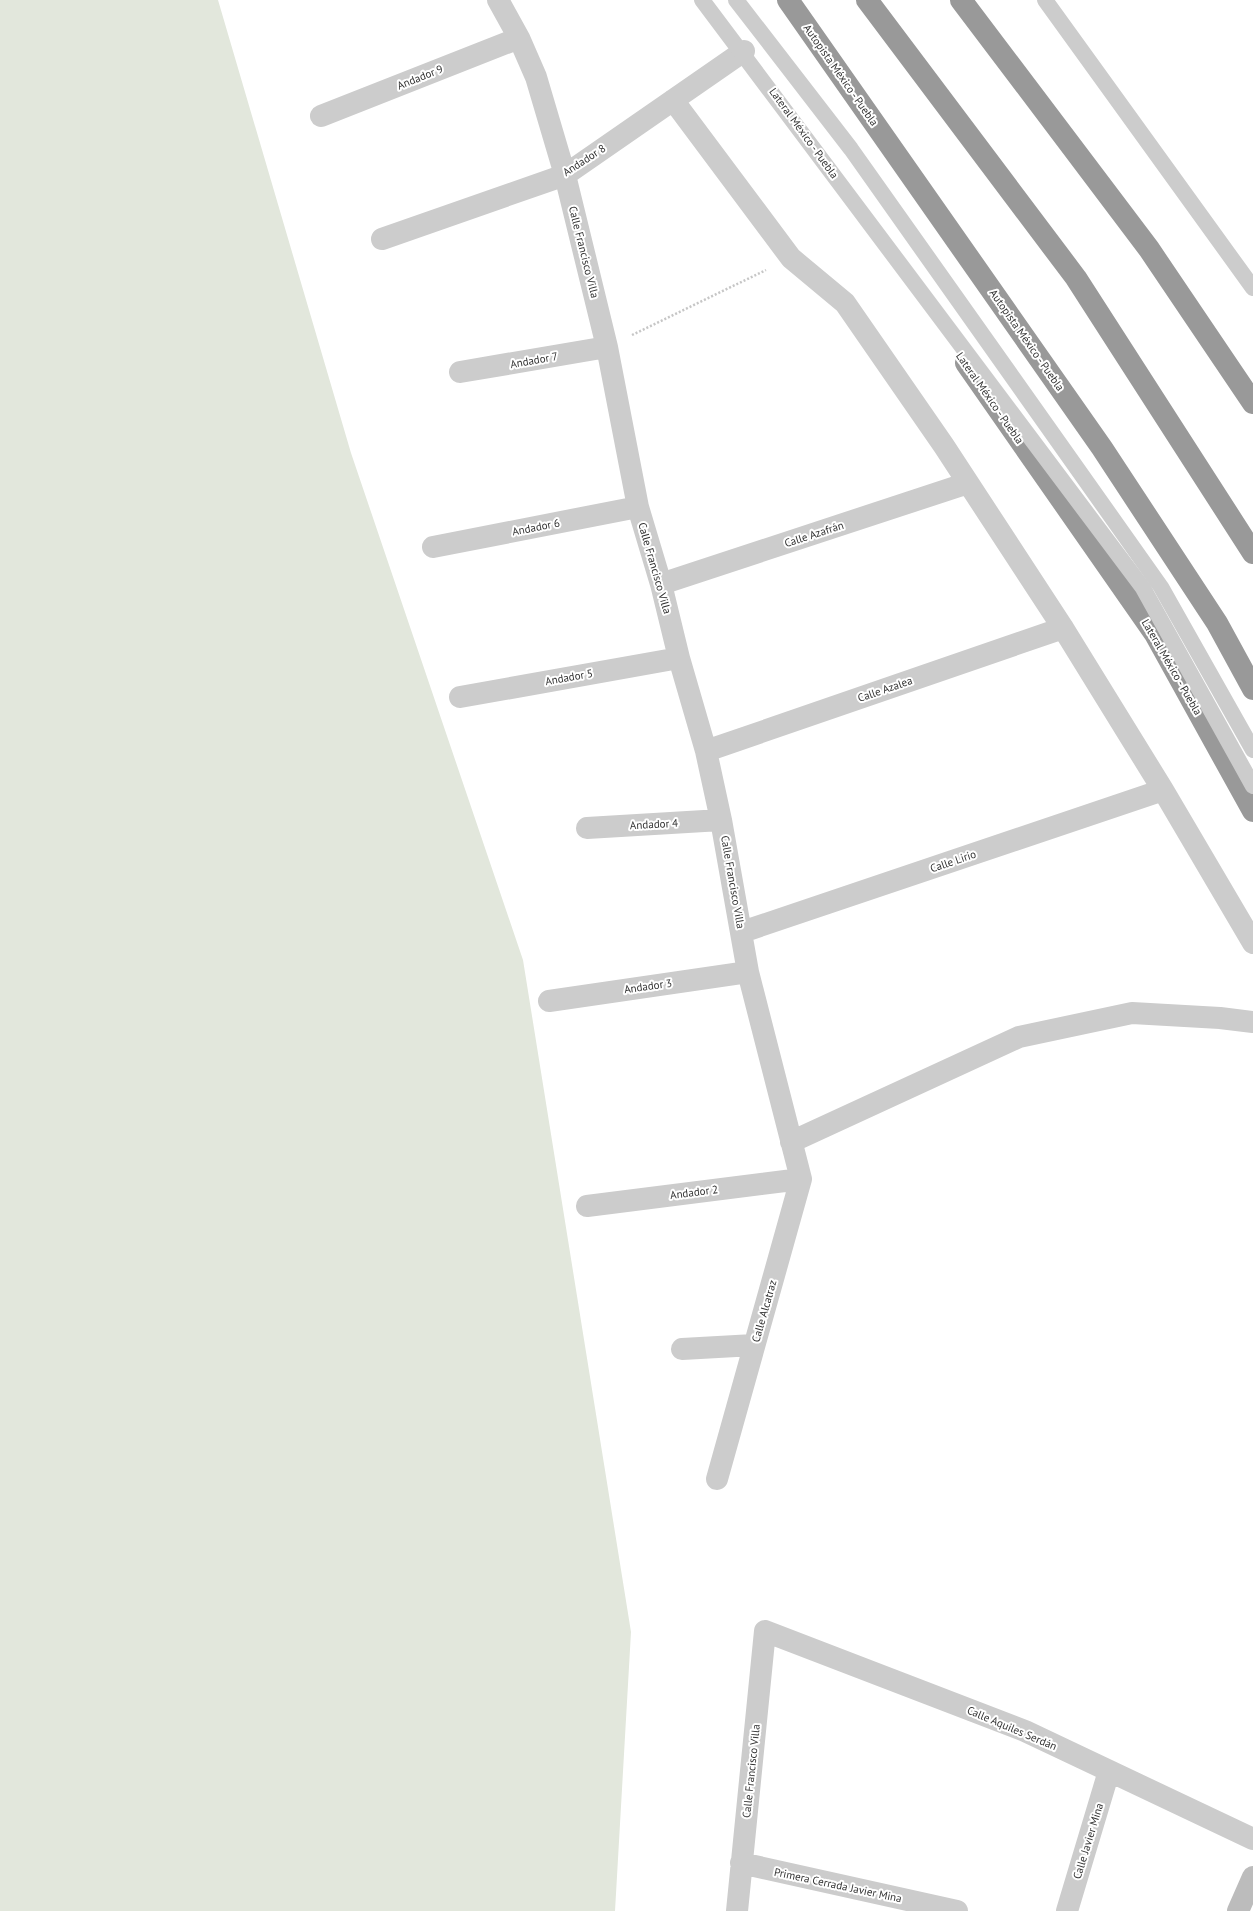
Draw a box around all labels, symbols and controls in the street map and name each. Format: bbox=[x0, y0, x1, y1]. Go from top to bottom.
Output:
street label: Autopista México - Puebla bbox=[801, 22, 881, 128]
street label: Andador 9 bbox=[395, 61, 445, 93]
street label: Lateral México - Puebla bbox=[766, 85, 842, 181]
street label: Andador 8 bbox=[560, 141, 608, 179]
street label: Calle Francisco Villa bbox=[566, 205, 602, 299]
street label: Autopista México - Puebla bbox=[987, 287, 1067, 393]
street label: Andador 7 bbox=[509, 349, 559, 371]
street label: Lateral México - Puebla bbox=[953, 349, 1027, 447]
street label: Andador 6 bbox=[511, 516, 561, 538]
street label: Calle Azafrán bbox=[783, 518, 845, 550]
street label: Calle Francisco Villa bbox=[635, 521, 675, 615]
street label: Lateral México - Puebla bbox=[1139, 616, 1205, 718]
street label: Andador 5 bbox=[544, 666, 594, 688]
street label: Calle Azalea bbox=[856, 673, 914, 705]
street label: Andador 4 bbox=[630, 816, 678, 832]
street label: Calle Francisco Villa bbox=[718, 834, 748, 930]
street label: Calle Lirio bbox=[928, 847, 978, 875]
street label: Andador 3 bbox=[623, 976, 673, 996]
street label: Andador 2 bbox=[669, 1182, 719, 1202]
street label: Calle Alcatraz bbox=[748, 1278, 780, 1344]
street label: Calle Aquiles Serdán bbox=[965, 1703, 1059, 1753]
street label: Calle Francisco Villa bbox=[739, 1723, 763, 1819]
street label: Calle Javier Mina bbox=[1070, 1801, 1106, 1881]
street label: Primera Cerrada Javier Mina bbox=[773, 1865, 903, 1905]

